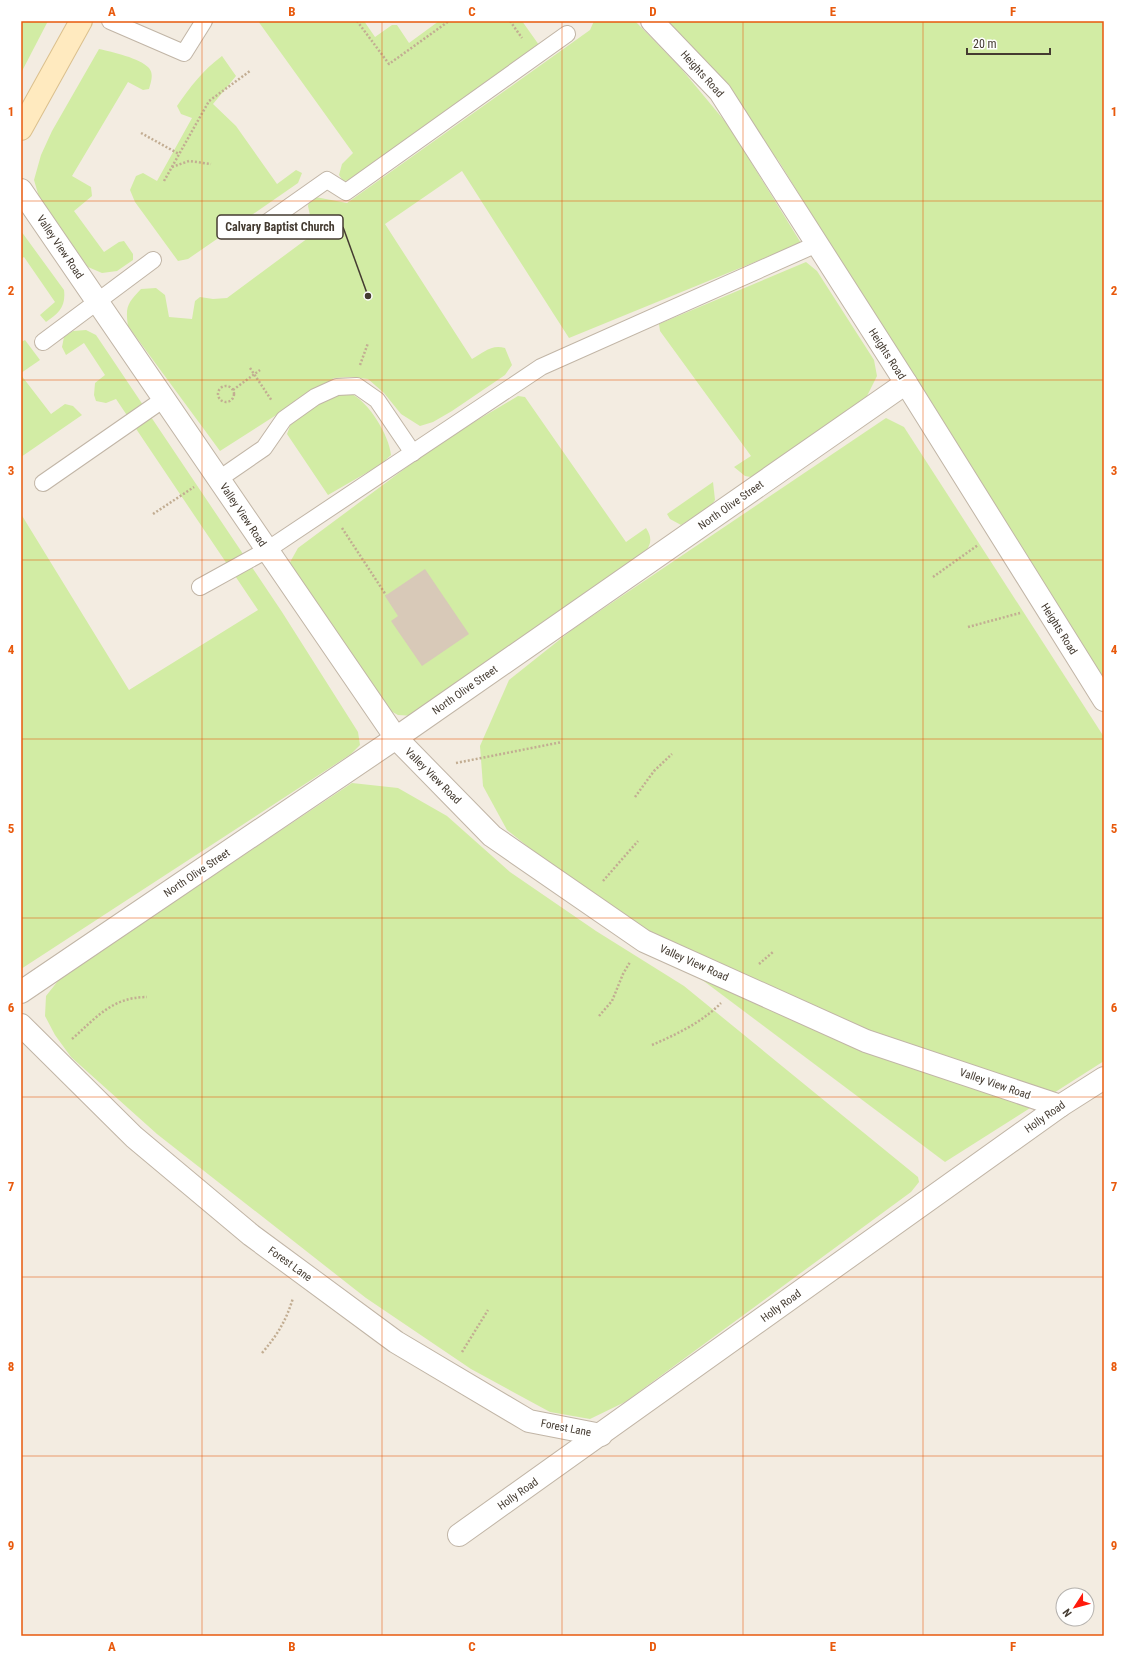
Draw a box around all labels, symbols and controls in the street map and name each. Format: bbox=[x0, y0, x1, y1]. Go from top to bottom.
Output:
text: A bbox=[108, 4, 116, 19]
text: B bbox=[288, 4, 296, 19]
text: C bbox=[468, 4, 476, 19]
text: D bbox=[649, 4, 657, 19]
text: E bbox=[830, 4, 837, 19]
text: F bbox=[1010, 4, 1016, 19]
scale bar bbox=[967, 30, 1050, 56]
text: 20 m bbox=[973, 37, 997, 51]
street label: Heights Road bbox=[678, 48, 726, 100]
text: 1 bbox=[8, 104, 14, 119]
text: 1 bbox=[1111, 104, 1117, 119]
street label: Valley View Road bbox=[34, 213, 86, 281]
callout: Calvary Baptist Church bbox=[217, 215, 343, 239]
text: Calvary Baptist Church bbox=[225, 220, 335, 234]
text: 2 bbox=[8, 283, 15, 298]
text: 2 bbox=[1111, 283, 1118, 298]
street label: Heights Road bbox=[866, 326, 908, 382]
text: 3 bbox=[8, 463, 14, 478]
text: 3 bbox=[1111, 463, 1117, 478]
street label: North Olive Street bbox=[696, 478, 766, 532]
street label: Valley View Road bbox=[217, 481, 269, 549]
street label: Heights Road bbox=[1038, 601, 1080, 657]
text: 4 bbox=[8, 642, 15, 657]
text: 4 bbox=[1111, 642, 1118, 657]
street label: North Olive Street bbox=[430, 663, 500, 717]
street label: Valley View Road bbox=[402, 745, 464, 807]
text: 5 bbox=[8, 821, 15, 836]
text: 5 bbox=[1111, 821, 1118, 836]
street label: North Olive Street bbox=[162, 846, 232, 900]
street label: Valley View Road bbox=[658, 942, 730, 984]
text: 6 bbox=[8, 1000, 15, 1015]
text: 6 bbox=[1111, 1000, 1118, 1015]
street label: Valley View Road bbox=[958, 1066, 1032, 1102]
street label: Holly Road bbox=[1022, 1098, 1068, 1136]
text: 7 bbox=[8, 1179, 15, 1194]
text: 7 bbox=[1111, 1179, 1118, 1194]
street label: Forest Lane bbox=[266, 1244, 314, 1284]
street label: Holly Road bbox=[758, 1287, 804, 1325]
text: 8 bbox=[8, 1359, 14, 1374]
text: 8 bbox=[1111, 1359, 1117, 1374]
street label: Forest Lane bbox=[540, 1417, 592, 1439]
street label: Holly Road bbox=[495, 1475, 541, 1513]
text: 9 bbox=[8, 1538, 14, 1553]
text: 9 bbox=[1111, 1538, 1117, 1553]
north arrow bbox=[1055, 1587, 1095, 1627]
text: N bbox=[1060, 1606, 1075, 1619]
text: A bbox=[108, 1639, 116, 1654]
text: B bbox=[288, 1639, 296, 1654]
text: C bbox=[468, 1639, 476, 1654]
text: D bbox=[649, 1639, 657, 1654]
text: E bbox=[830, 1639, 837, 1654]
text: F bbox=[1010, 1639, 1016, 1654]

